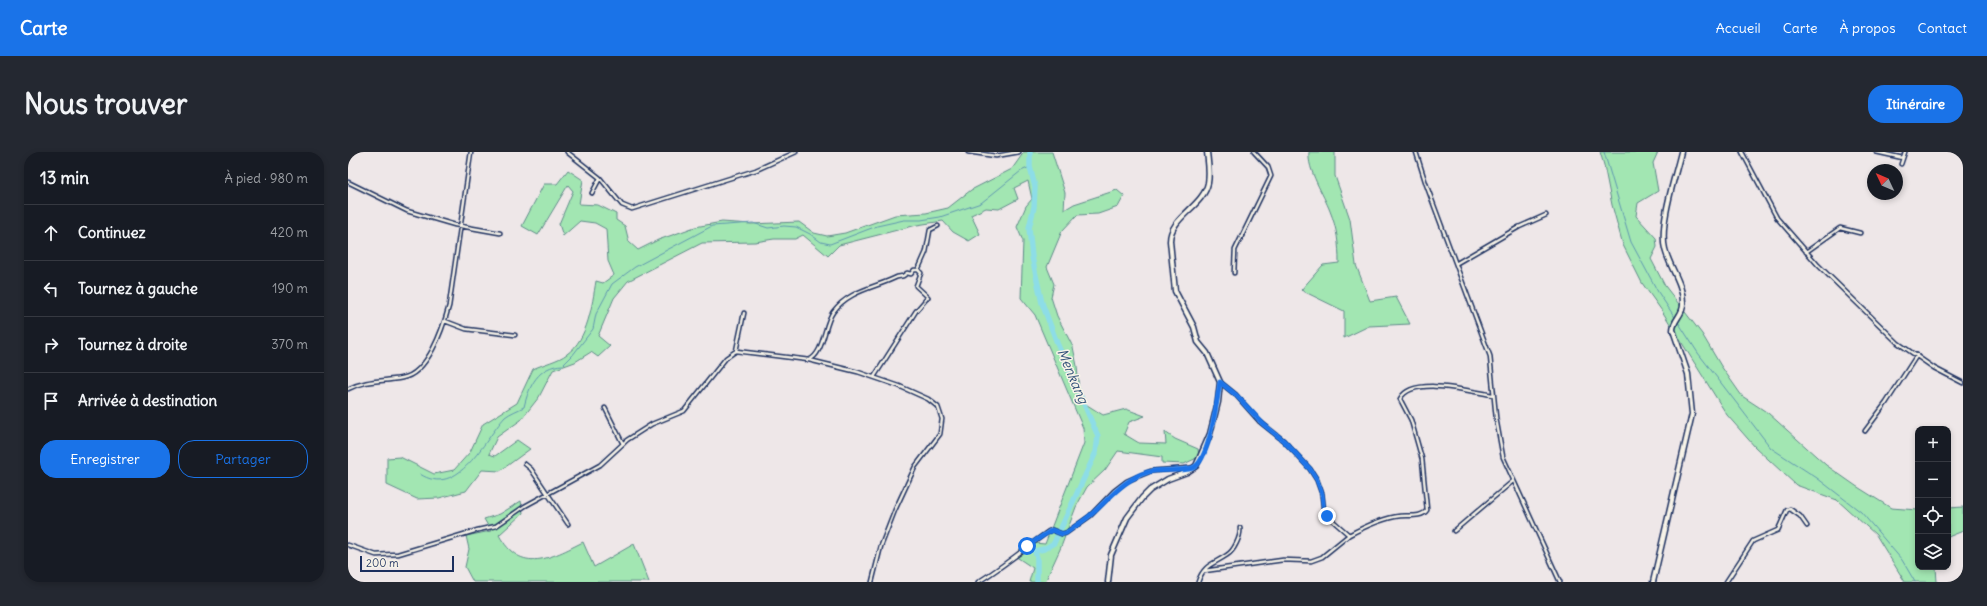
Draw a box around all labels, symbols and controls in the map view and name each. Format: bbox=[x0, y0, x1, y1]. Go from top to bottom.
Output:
text: Carte bbox=[20, 16, 67, 40]
text: Accueil bbox=[1716, 19, 1761, 37]
text: Carte bbox=[1783, 19, 1818, 37]
text: À propos bbox=[1840, 19, 1896, 37]
text: Contact bbox=[1918, 19, 1967, 37]
button: Itinéraire bbox=[1868, 85, 1963, 123]
text: Nous trouver bbox=[24, 86, 187, 122]
north arrow bbox=[1867, 164, 1903, 200]
text: 13 min bbox=[40, 167, 89, 189]
text: À pied · 980 m bbox=[225, 170, 308, 187]
icon: ahead bbox=[40, 222, 62, 244]
text: Continuez bbox=[78, 223, 146, 242]
text: 420 m bbox=[270, 224, 308, 241]
icon: left bbox=[40, 278, 62, 300]
text: Tournez à gauche bbox=[78, 279, 198, 298]
text: 190 m bbox=[272, 280, 308, 297]
icon: right bbox=[40, 334, 62, 356]
text: Tournez à droite bbox=[78, 335, 187, 354]
text: 370 m bbox=[271, 336, 308, 353]
water label: Menkang bbox=[1053, 346, 1093, 407]
icon: arrive bbox=[40, 390, 62, 412]
text: Arrivée à destination bbox=[78, 391, 217, 410]
map controls bbox=[1915, 426, 1951, 570]
button: + bbox=[1915, 426, 1951, 462]
button: Enregistrer bbox=[40, 440, 170, 478]
button: Partager bbox=[178, 440, 308, 478]
button: − bbox=[1915, 462, 1951, 498]
button: locate bbox=[1915, 498, 1951, 534]
route end bbox=[1318, 507, 1336, 525]
button: layers bbox=[1915, 534, 1951, 570]
route start bbox=[1018, 537, 1036, 555]
scale bar bbox=[360, 554, 454, 573]
text: 200 m bbox=[366, 556, 399, 570]

